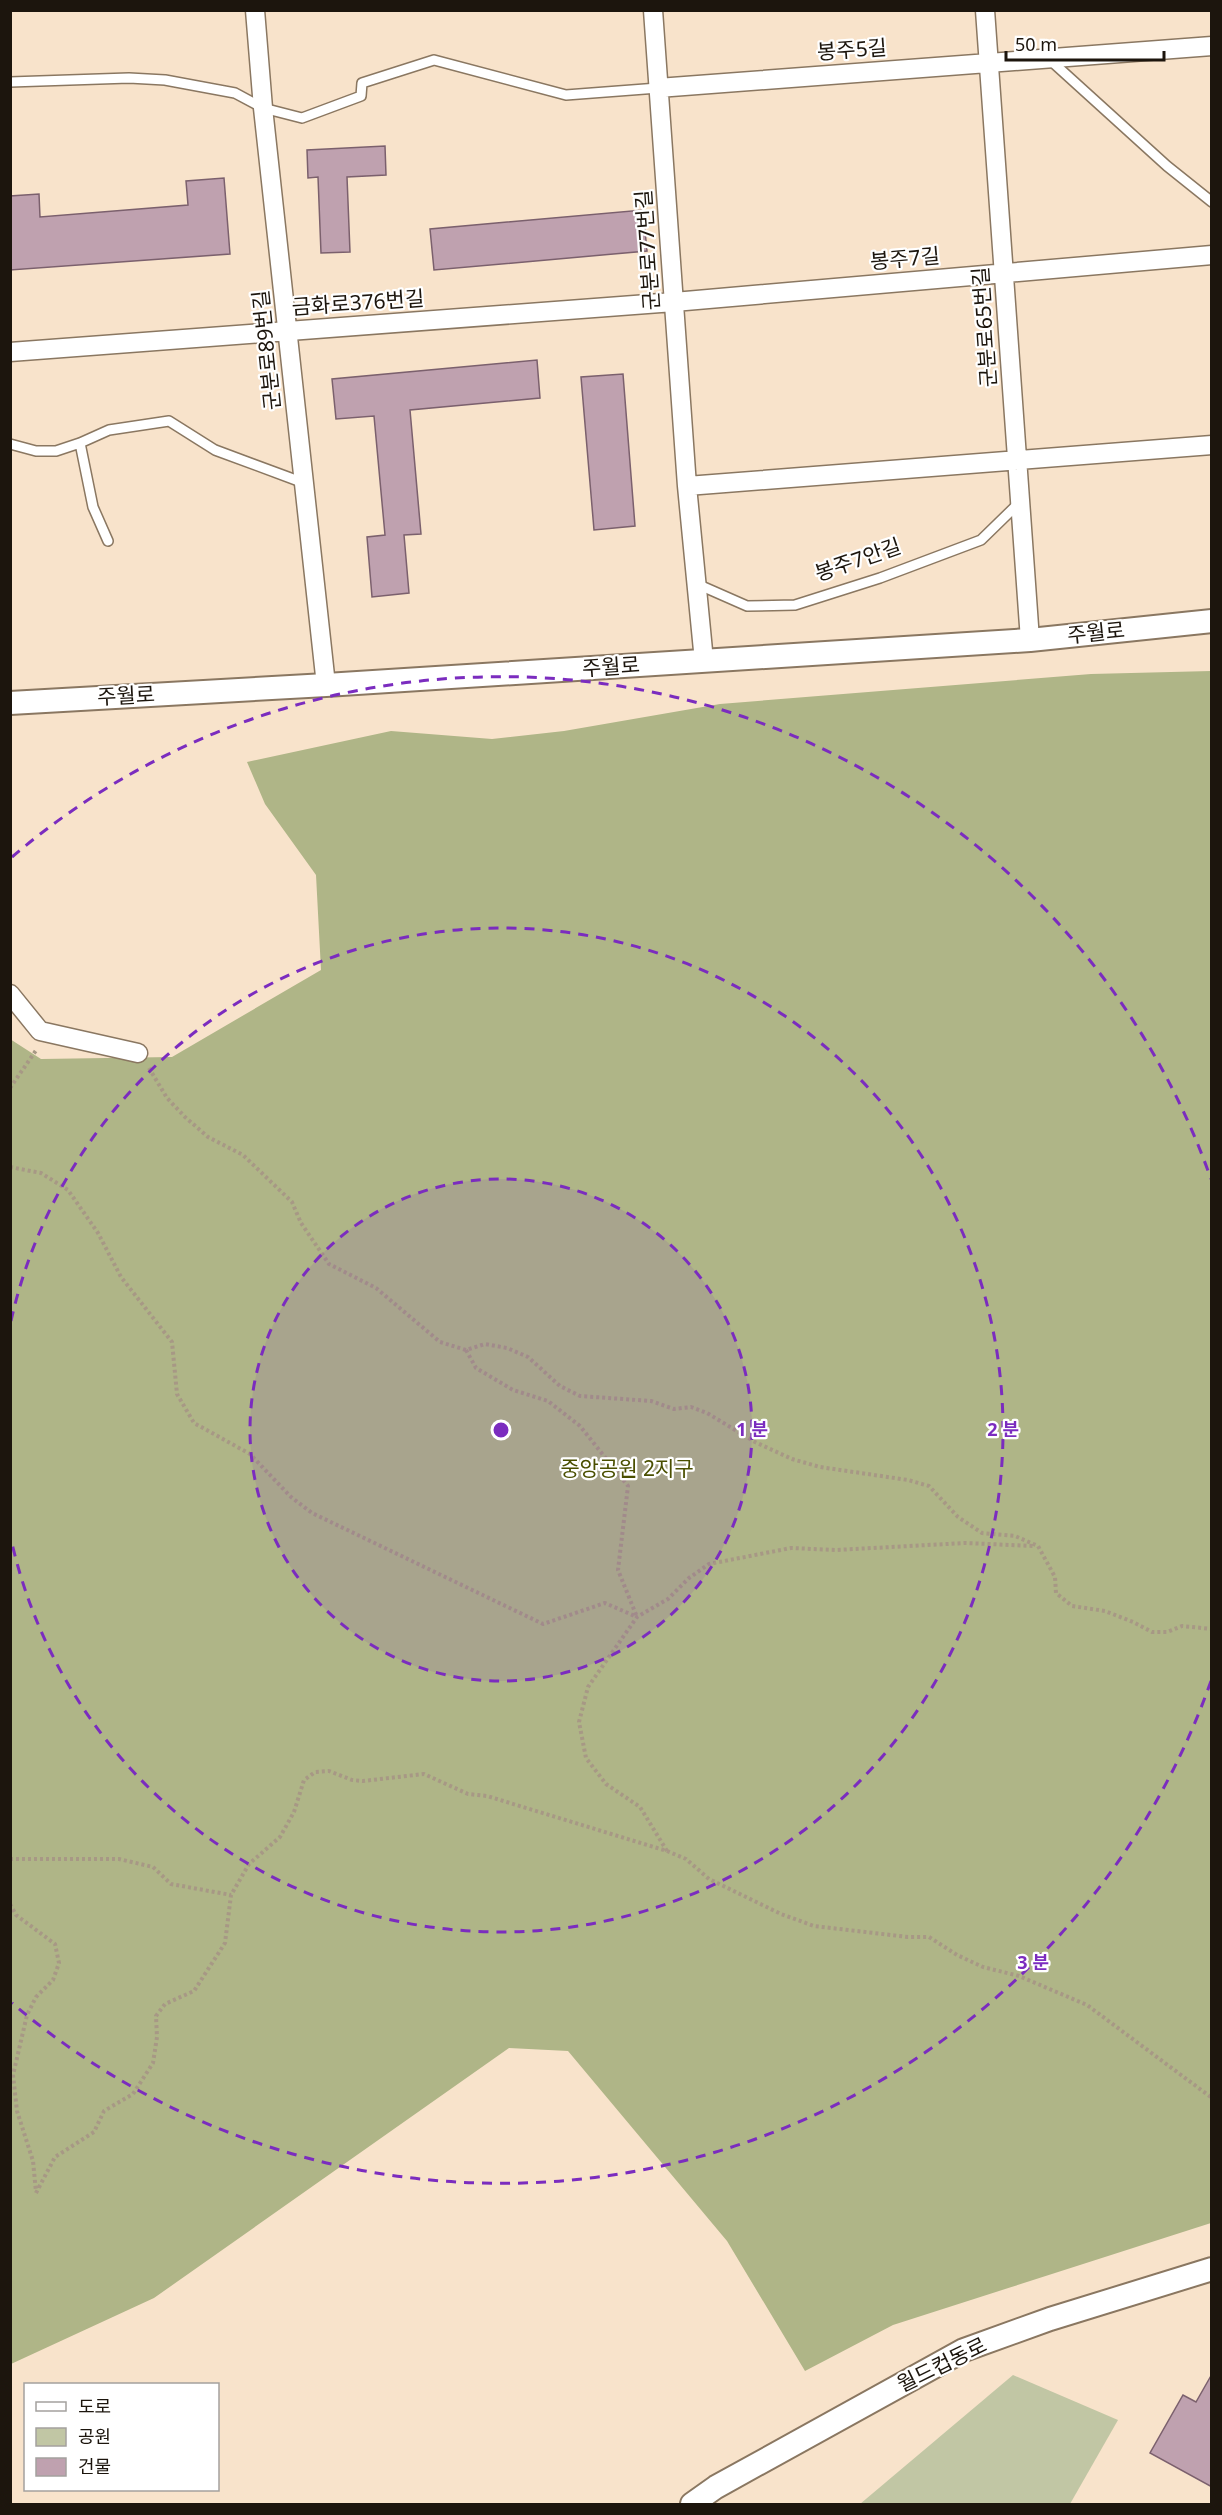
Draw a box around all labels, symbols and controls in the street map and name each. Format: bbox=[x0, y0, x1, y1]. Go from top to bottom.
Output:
scale bar bbox=[1006, 24, 1164, 62]
text: 50 m bbox=[1015, 32, 1057, 56]
street label: 봉주5길 bbox=[816, 33, 888, 65]
street label: 군분로77번길 bbox=[629, 189, 665, 311]
street label: 봉주7길 bbox=[869, 241, 941, 275]
street label: 군분로65번길 bbox=[966, 266, 1002, 388]
street label: 금화로376번길 bbox=[291, 283, 425, 321]
street label: 군분로89번길 bbox=[246, 289, 286, 412]
street label: 봉주7안길 bbox=[811, 531, 904, 587]
street label: 주월로 bbox=[1066, 615, 1126, 649]
street label: 주월로 bbox=[581, 650, 641, 682]
street label: 주월로 bbox=[96, 680, 156, 710]
text: 1 분 bbox=[736, 1417, 768, 1441]
text: 2 분 bbox=[987, 1417, 1019, 1441]
centre of rings bbox=[491, 1420, 511, 1440]
park label: 중앙공원 2지구 bbox=[560, 1454, 694, 1482]
text: 3 분 bbox=[1017, 1950, 1049, 1974]
street label: 월드컵동로 bbox=[892, 2330, 991, 2398]
legend bbox=[24, 2383, 219, 2491]
text: 도로 bbox=[78, 2394, 111, 2418]
text: 공원 bbox=[78, 2424, 111, 2448]
text: 건물 bbox=[78, 2454, 111, 2478]

